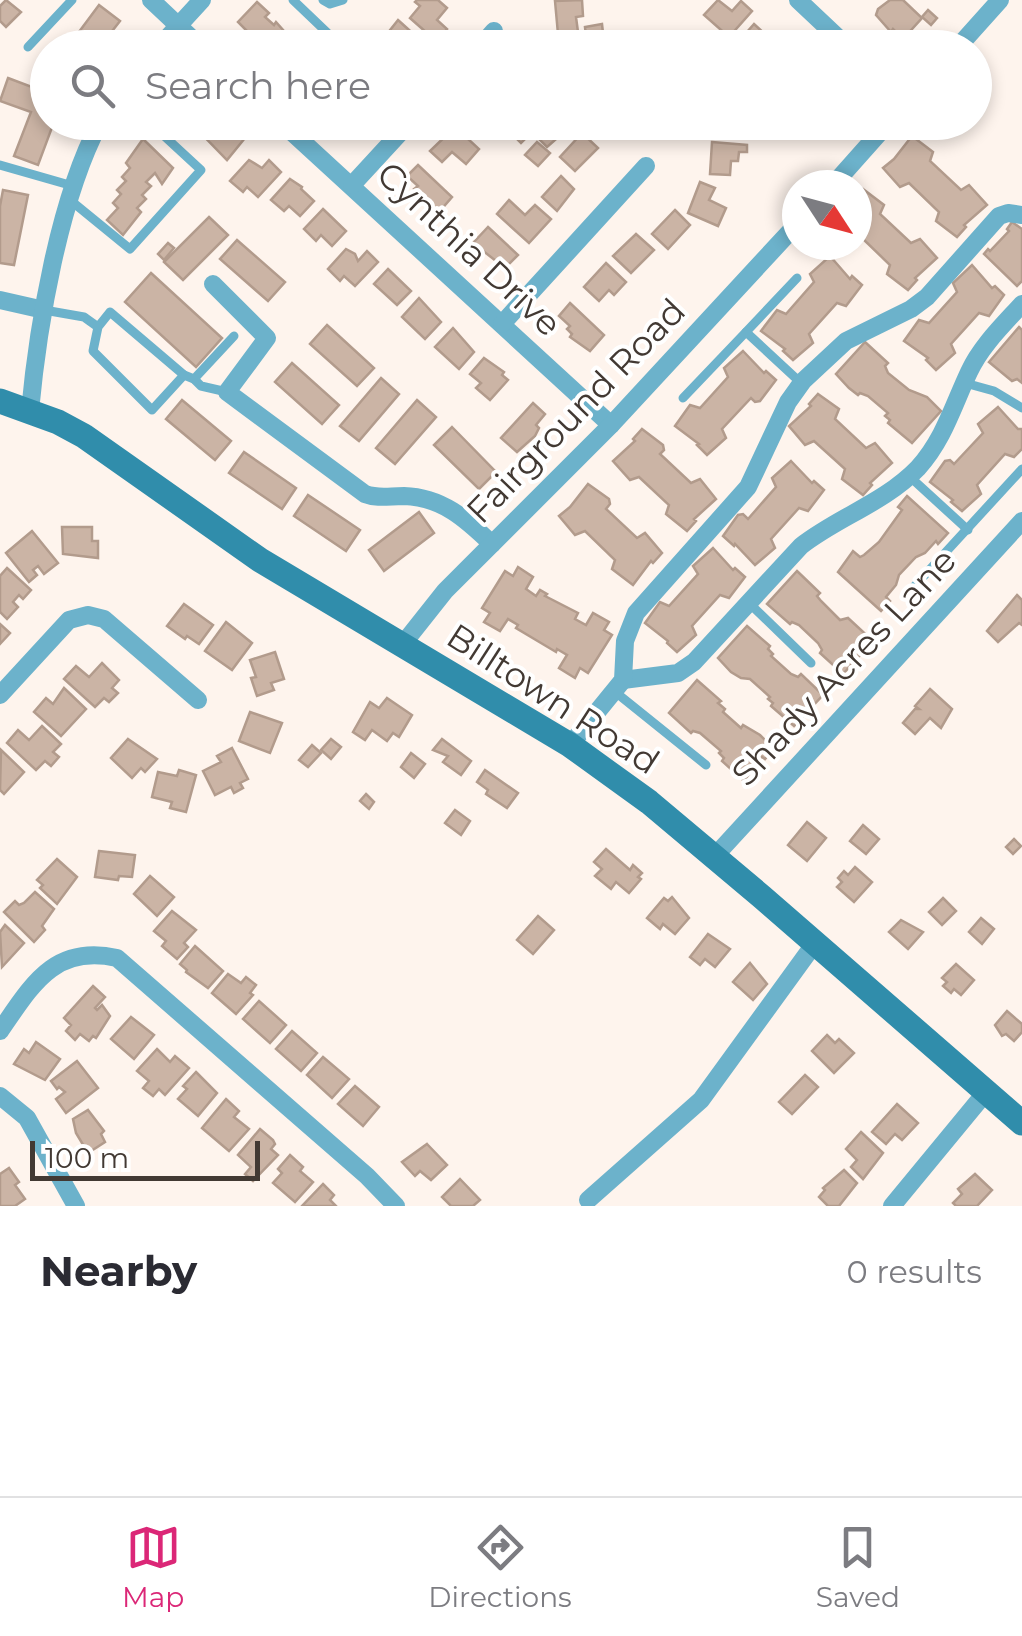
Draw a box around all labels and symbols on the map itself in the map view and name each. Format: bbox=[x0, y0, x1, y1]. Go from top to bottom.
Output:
street label: Cynthia Drive bbox=[368, 152, 570, 345]
north arrow bbox=[782, 170, 872, 260]
street label: Fairground Road bbox=[457, 289, 694, 532]
street label: Shady Acres Lane bbox=[722, 539, 965, 794]
street label: Billtown Road bbox=[439, 614, 667, 783]
scale bar bbox=[30, 1136, 260, 1180]

